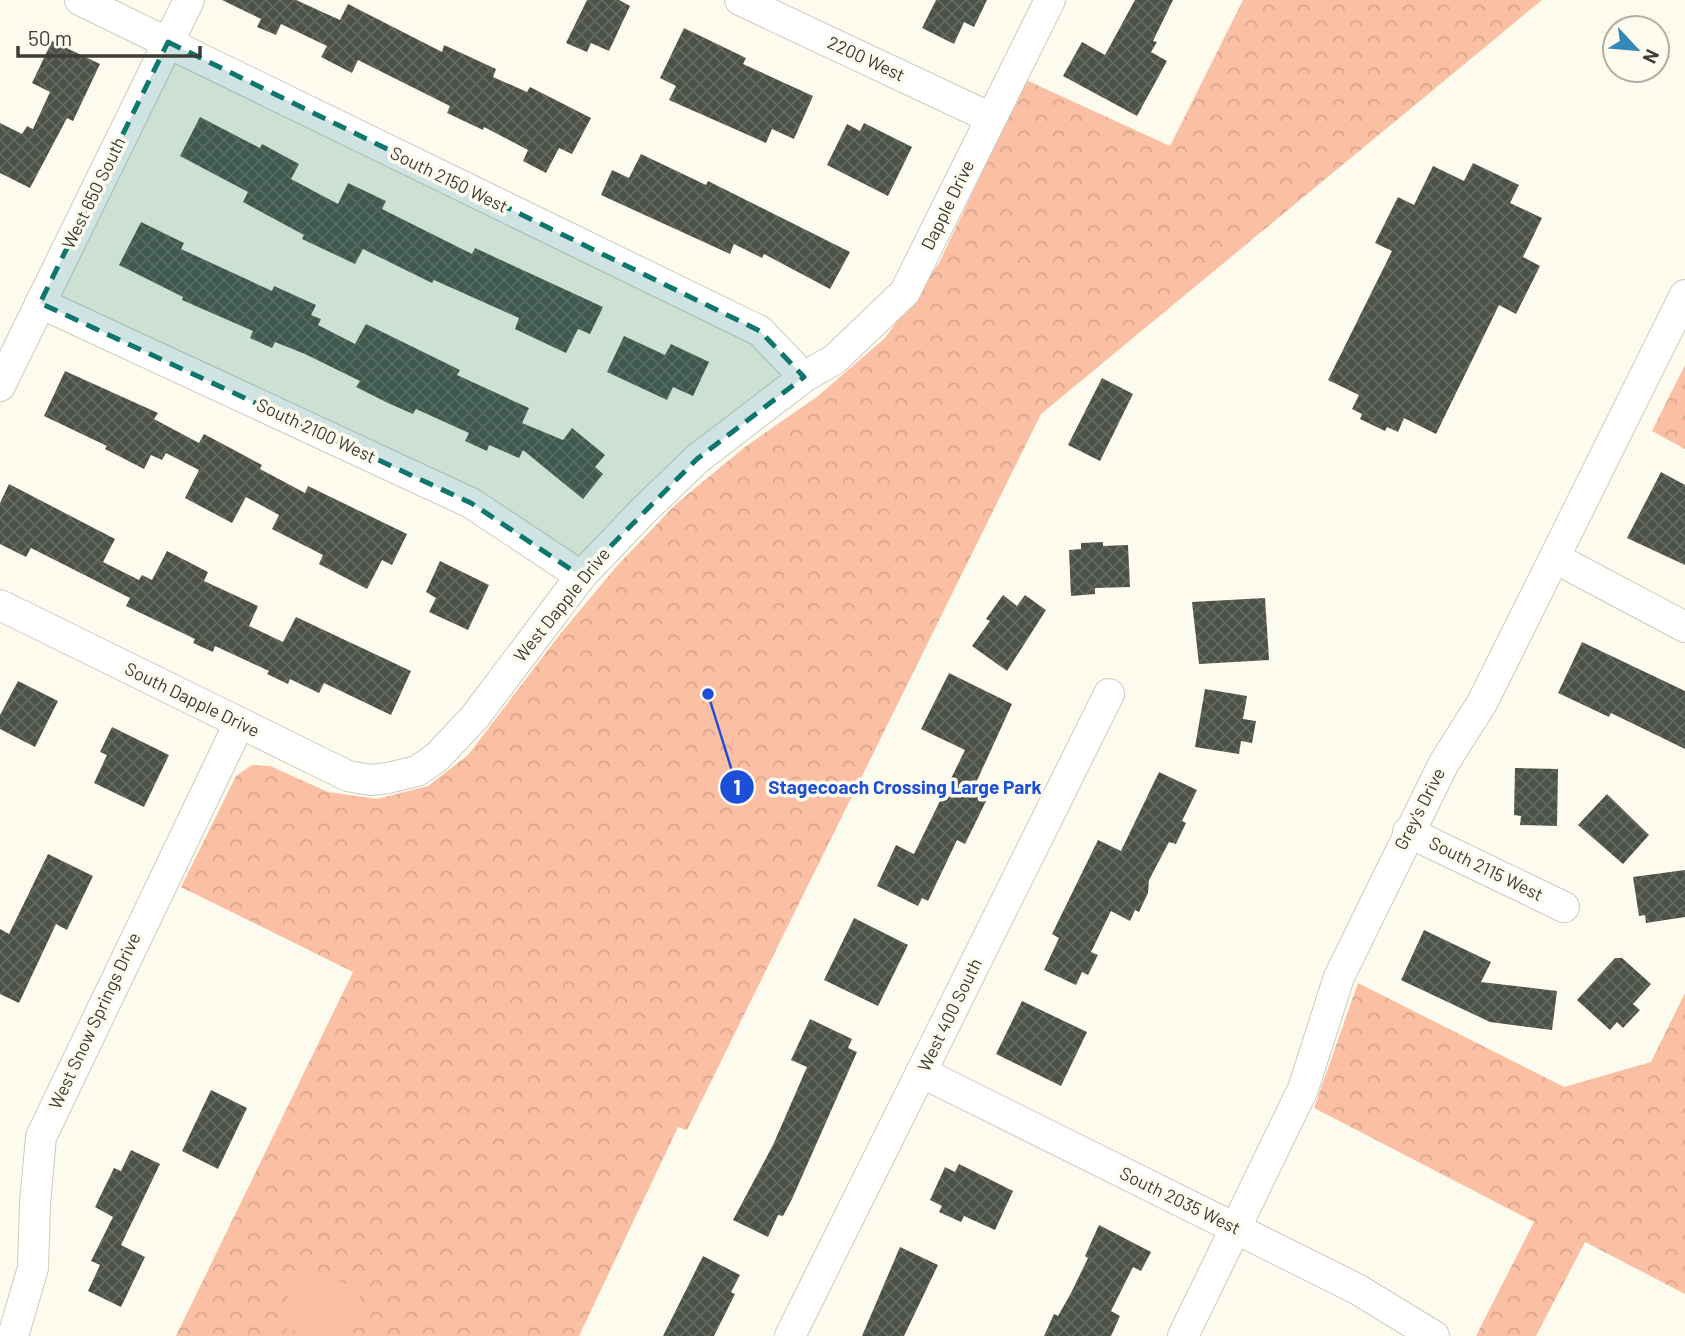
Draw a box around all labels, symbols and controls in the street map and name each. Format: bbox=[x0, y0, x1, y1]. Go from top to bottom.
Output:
scale bar bbox=[18, 14, 200, 58]
north arrow bbox=[1601, 14, 1671, 84]
text: 50 m bbox=[28, 25, 72, 50]
street label: 2200 West bbox=[824, 31, 909, 86]
text: N bbox=[1639, 46, 1665, 67]
street label: West 650 South bbox=[57, 133, 130, 252]
street label: South 2150 West bbox=[387, 141, 512, 217]
street label: Dapple Drive bbox=[916, 156, 978, 253]
street label: South 2100 West bbox=[253, 393, 380, 467]
street label: West Dapple Drive bbox=[508, 543, 614, 666]
street label: South Dapple Drive bbox=[121, 657, 263, 741]
street label: Grey's Drive bbox=[1389, 764, 1449, 853]
callout: Stagecoach Crossing Large Park bbox=[719, 767, 1055, 807]
text: 1 bbox=[733, 774, 741, 799]
text: Stagecoach Crossing Large Park bbox=[768, 775, 1042, 798]
street label: South 2115 West bbox=[1426, 831, 1547, 905]
street label: West Snow Springs Drive bbox=[43, 929, 145, 1112]
street label: West 400 South bbox=[912, 954, 986, 1075]
street label: South 2035 West bbox=[1117, 1161, 1244, 1239]

